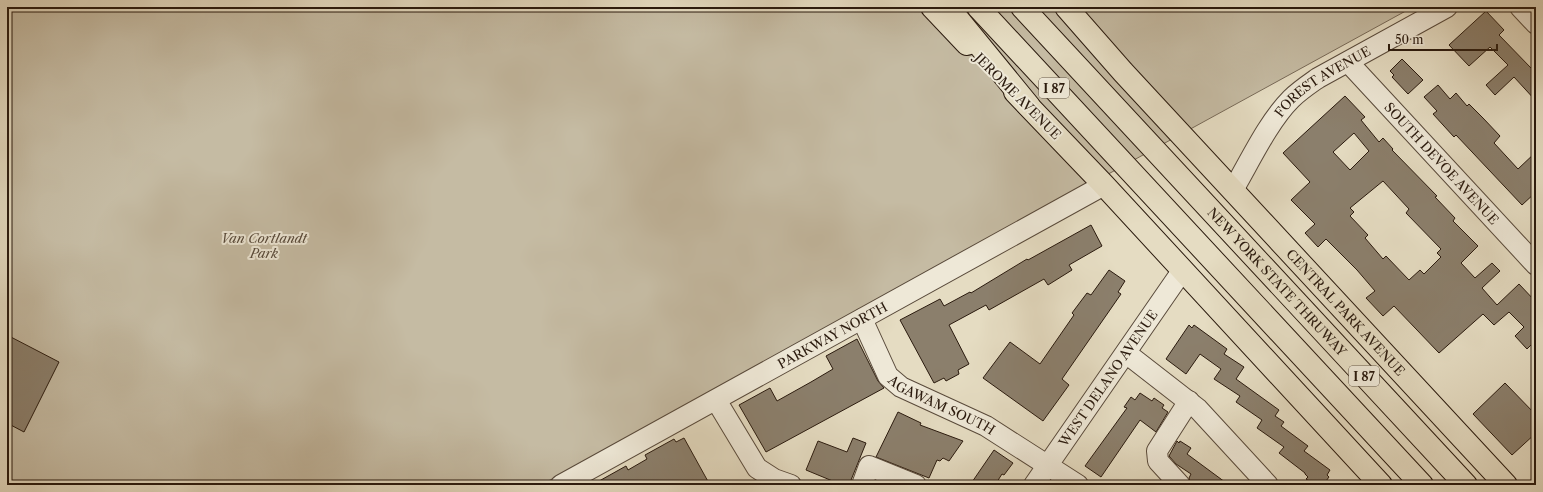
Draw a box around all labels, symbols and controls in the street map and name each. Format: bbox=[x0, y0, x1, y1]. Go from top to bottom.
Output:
scale bar bbox=[1389, 26, 1497, 52]
text: 50 m bbox=[1395, 32, 1424, 47]
street label: FOREST AVENUE bbox=[1271, 43, 1373, 120]
street label: JEROME AVENUE bbox=[970, 48, 1064, 142]
road number: I 87 bbox=[1039, 78, 1069, 98]
street label: SOUTH DEVOE AVENUE bbox=[1381, 99, 1502, 228]
street label: NEW YORK STATE THRUWAY bbox=[1204, 204, 1351, 360]
park label: Van Cortlandt Park bbox=[221, 230, 308, 261]
street label: CENTRAL PARK AVENUE bbox=[1283, 246, 1408, 379]
street label: PARKWAY NORTH bbox=[775, 298, 890, 372]
street label: WEST DELANO AVENUE bbox=[1055, 307, 1161, 450]
road number: I 87 bbox=[1349, 366, 1379, 386]
street label: AGAWAM SOUTH bbox=[884, 371, 998, 438]

